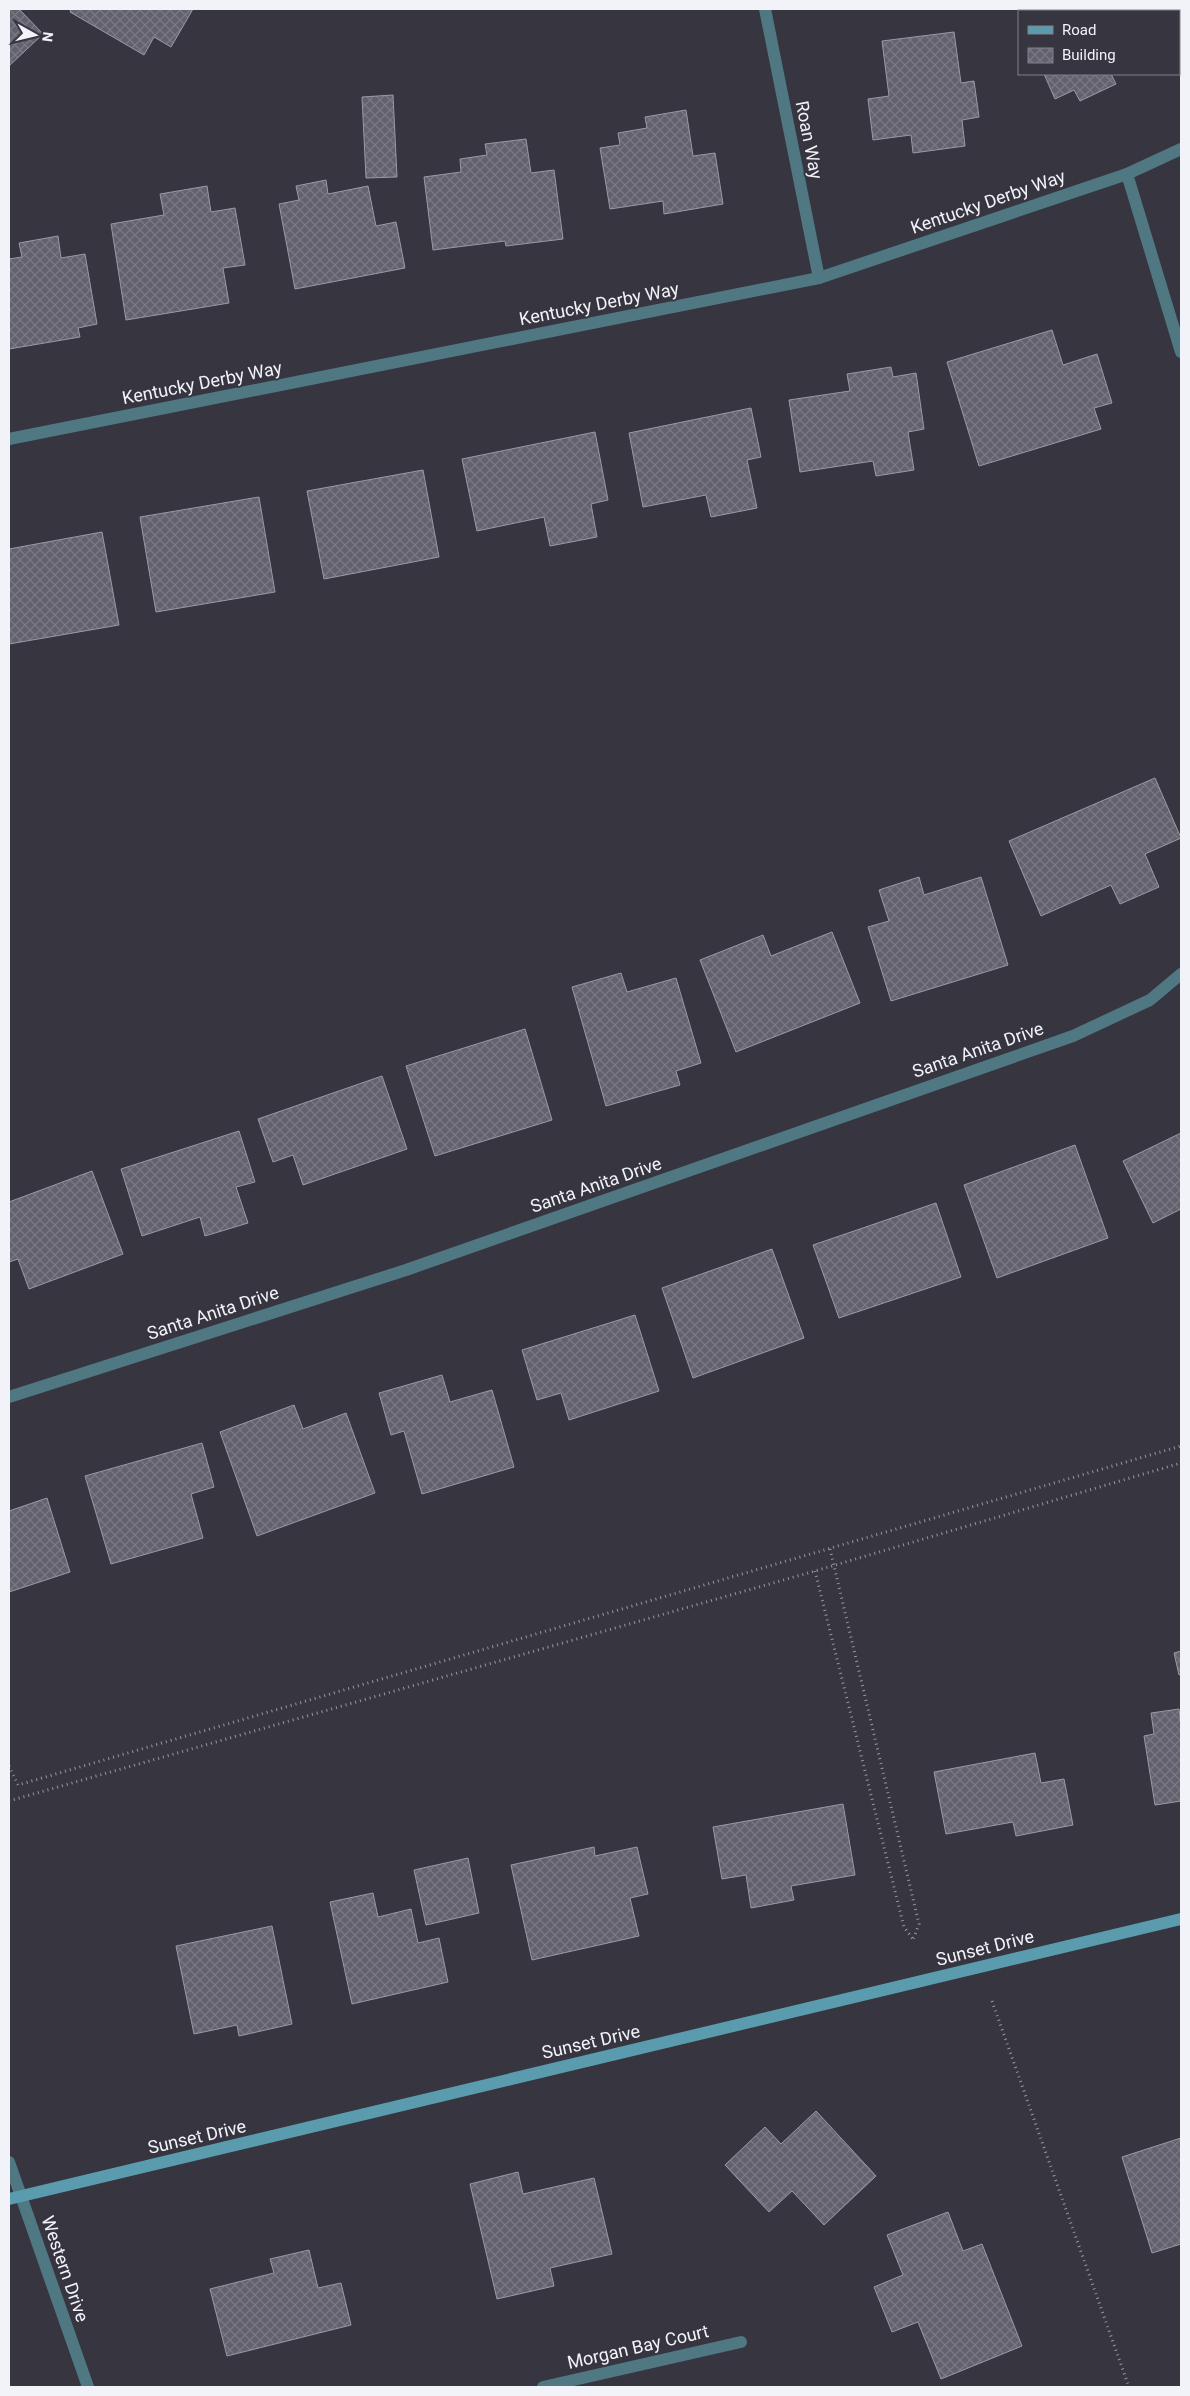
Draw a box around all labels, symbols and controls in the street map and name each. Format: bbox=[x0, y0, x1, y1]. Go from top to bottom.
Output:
north arrow bbox=[10, 10, 60, 60]
legend bbox=[1018, 10, 1180, 75]
text: Road bbox=[1062, 21, 1096, 39]
text: N bbox=[39, 31, 56, 43]
text: Building bbox=[1062, 46, 1116, 64]
street label: Roan Way bbox=[792, 99, 827, 181]
street label: Kentucky Derby Way bbox=[908, 165, 1068, 238]
street label: Kentucky Derby Way bbox=[517, 278, 681, 329]
street label: Kentucky Derby Way bbox=[120, 357, 284, 408]
street label: Santa Anita Drive bbox=[910, 1017, 1046, 1082]
street label: Santa Anita Drive bbox=[528, 1152, 664, 1217]
street label: Santa Anita Drive bbox=[144, 1281, 281, 1344]
street label: Sunset Drive bbox=[934, 1925, 1036, 1970]
street label: Sunset Drive bbox=[540, 2020, 642, 2063]
street label: Sunset Drive bbox=[146, 2115, 248, 2158]
street label: Western Drive bbox=[37, 2213, 93, 2325]
street label: Morgan Bay Court bbox=[565, 2320, 711, 2373]

